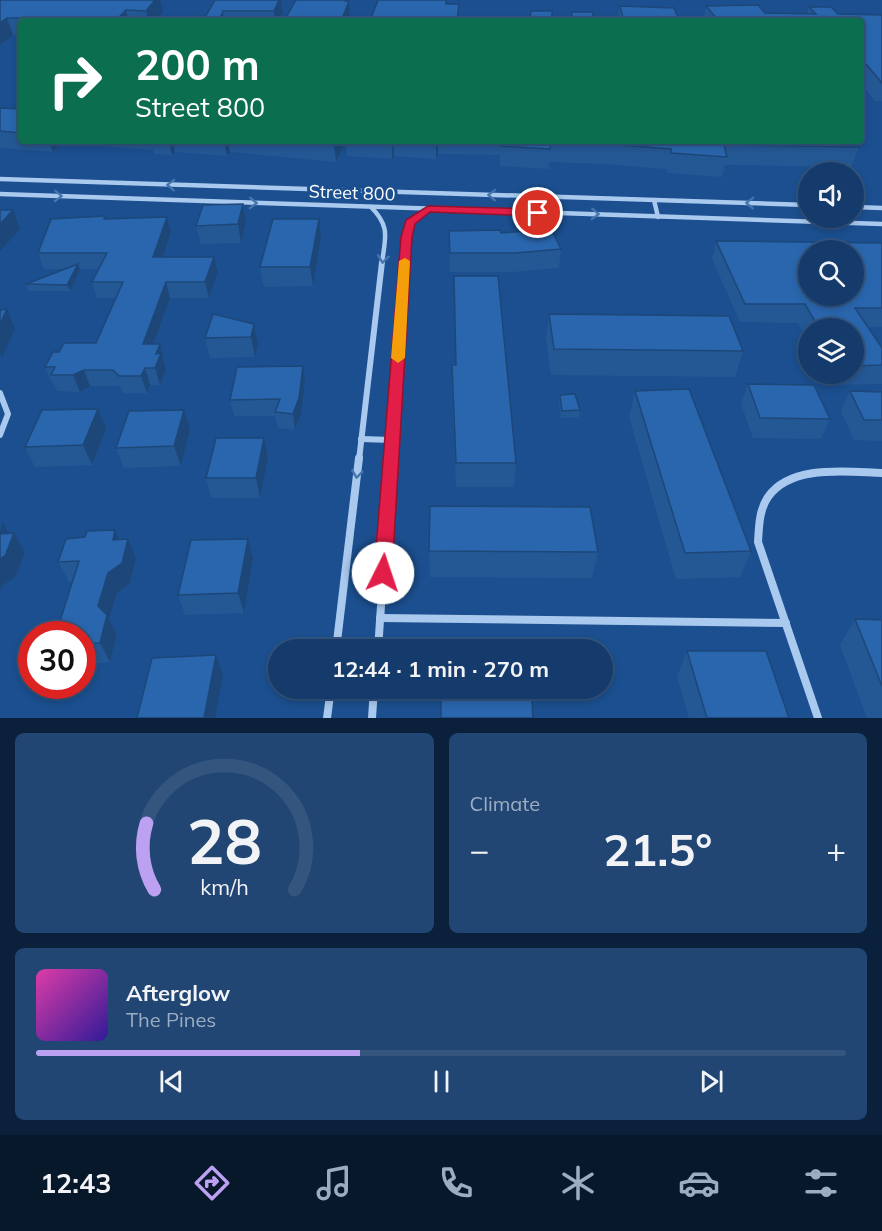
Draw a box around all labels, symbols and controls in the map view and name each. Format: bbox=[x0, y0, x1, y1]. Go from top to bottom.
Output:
text: 200 m bbox=[135, 38, 260, 91]
icon: right bbox=[36, 42, 114, 120]
text: Street 800 bbox=[135, 90, 265, 124]
map controls bbox=[798, 162, 864, 384]
button: sound bbox=[798, 162, 864, 228]
one-way arrow bbox=[167, 179, 176, 191]
street label: Street 800 bbox=[308, 179, 396, 206]
pin bbox=[512, 187, 563, 238]
one-way arrow bbox=[488, 189, 497, 202]
one-way arrow bbox=[54, 190, 63, 202]
one-way arrow bbox=[249, 196, 258, 209]
icon: arrive bbox=[521, 196, 554, 229]
one-way arrow bbox=[746, 197, 755, 210]
one-way arrow bbox=[591, 208, 600, 221]
button: search bbox=[798, 240, 864, 306]
one-way arrow bbox=[377, 255, 389, 264]
button: layers bbox=[798, 318, 864, 384]
one-way arrow bbox=[351, 469, 364, 478]
position arrow bbox=[351, 541, 415, 605]
speed limit sign: 30 bbox=[18, 621, 96, 699]
text: 12:44 · 1 min · 270 m bbox=[332, 655, 549, 683]
text: Climate bbox=[470, 791, 540, 816]
text: 28 bbox=[187, 801, 262, 880]
text: 21.5° bbox=[603, 821, 712, 877]
text: − bbox=[470, 829, 489, 870]
text: + bbox=[826, 829, 846, 870]
text: km/h bbox=[200, 873, 248, 900]
text: Afterglow bbox=[126, 979, 230, 1007]
text: The Pines bbox=[126, 1007, 216, 1032]
icon: previous bbox=[155, 1065, 188, 1098]
icon: pause bbox=[425, 1065, 458, 1098]
icon: next bbox=[695, 1065, 728, 1098]
icon: directions bbox=[191, 1162, 233, 1204]
icon: music bbox=[313, 1162, 355, 1204]
icon: phone bbox=[435, 1162, 477, 1204]
icon: climate bbox=[557, 1162, 599, 1204]
icon: car bbox=[678, 1162, 720, 1204]
icon: filters bbox=[800, 1162, 842, 1204]
text: 12:43 bbox=[40, 1166, 111, 1200]

